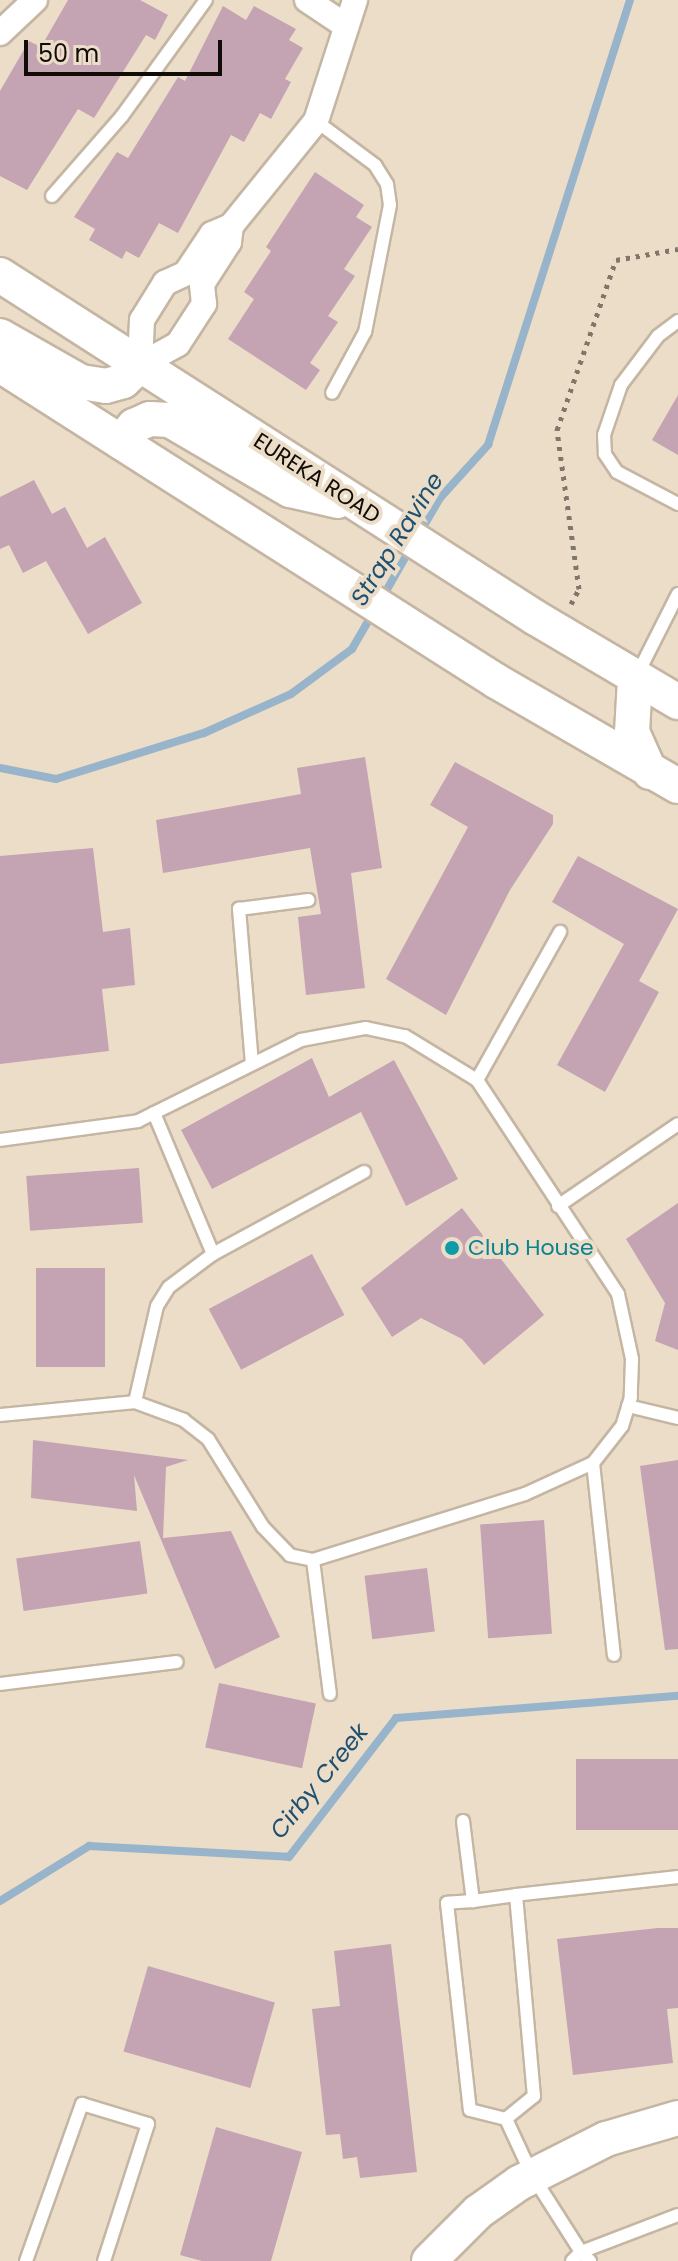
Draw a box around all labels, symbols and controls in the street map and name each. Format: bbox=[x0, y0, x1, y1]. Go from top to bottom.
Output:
scale bar bbox=[28, 24, 226, 74]
text: 50 m bbox=[38, 37, 99, 70]
street label: EUREKA ROAD bbox=[249, 427, 385, 529]
water label: Strap Ravine bbox=[345, 467, 449, 611]
place label: Club House bbox=[468, 1235, 594, 1261]
marker: Club House bbox=[443, 1239, 461, 1257]
water label: Cirby Creek bbox=[264, 1718, 374, 1844]

